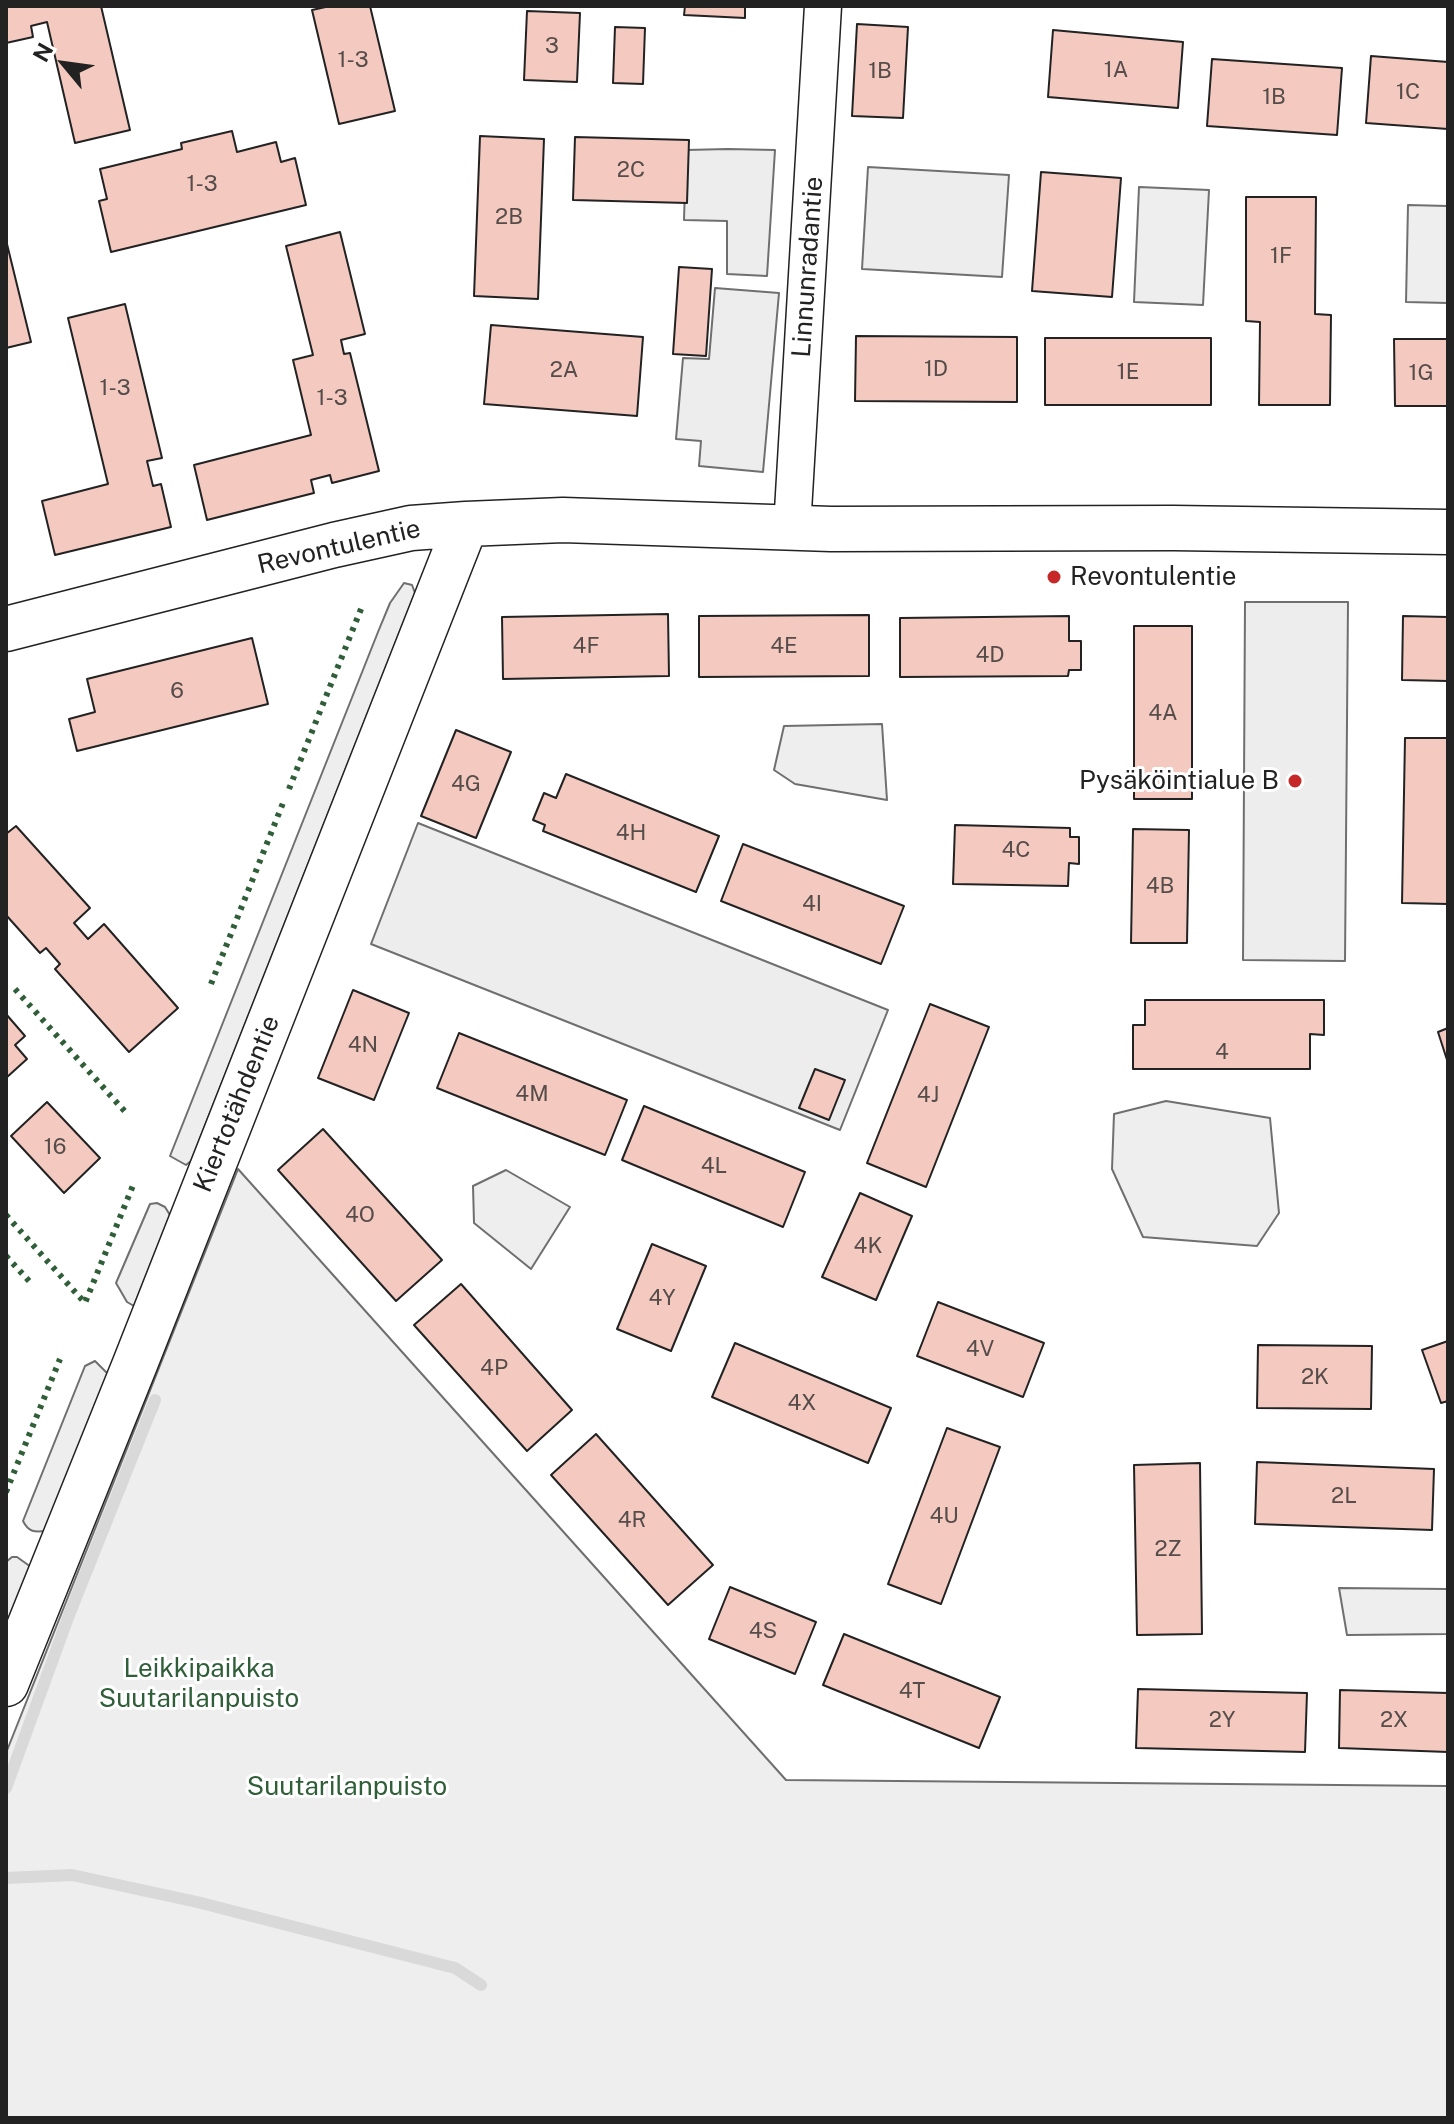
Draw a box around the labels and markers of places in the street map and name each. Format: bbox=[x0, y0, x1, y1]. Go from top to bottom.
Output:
place label: Revontulentie bbox=[1070, 561, 1237, 593]
marker: Revontulentie bbox=[1045, 568, 1063, 586]
place label: Pysäköintialue B bbox=[1079, 765, 1279, 797]
marker: Pysäköintialue B bbox=[1286, 772, 1304, 790]

